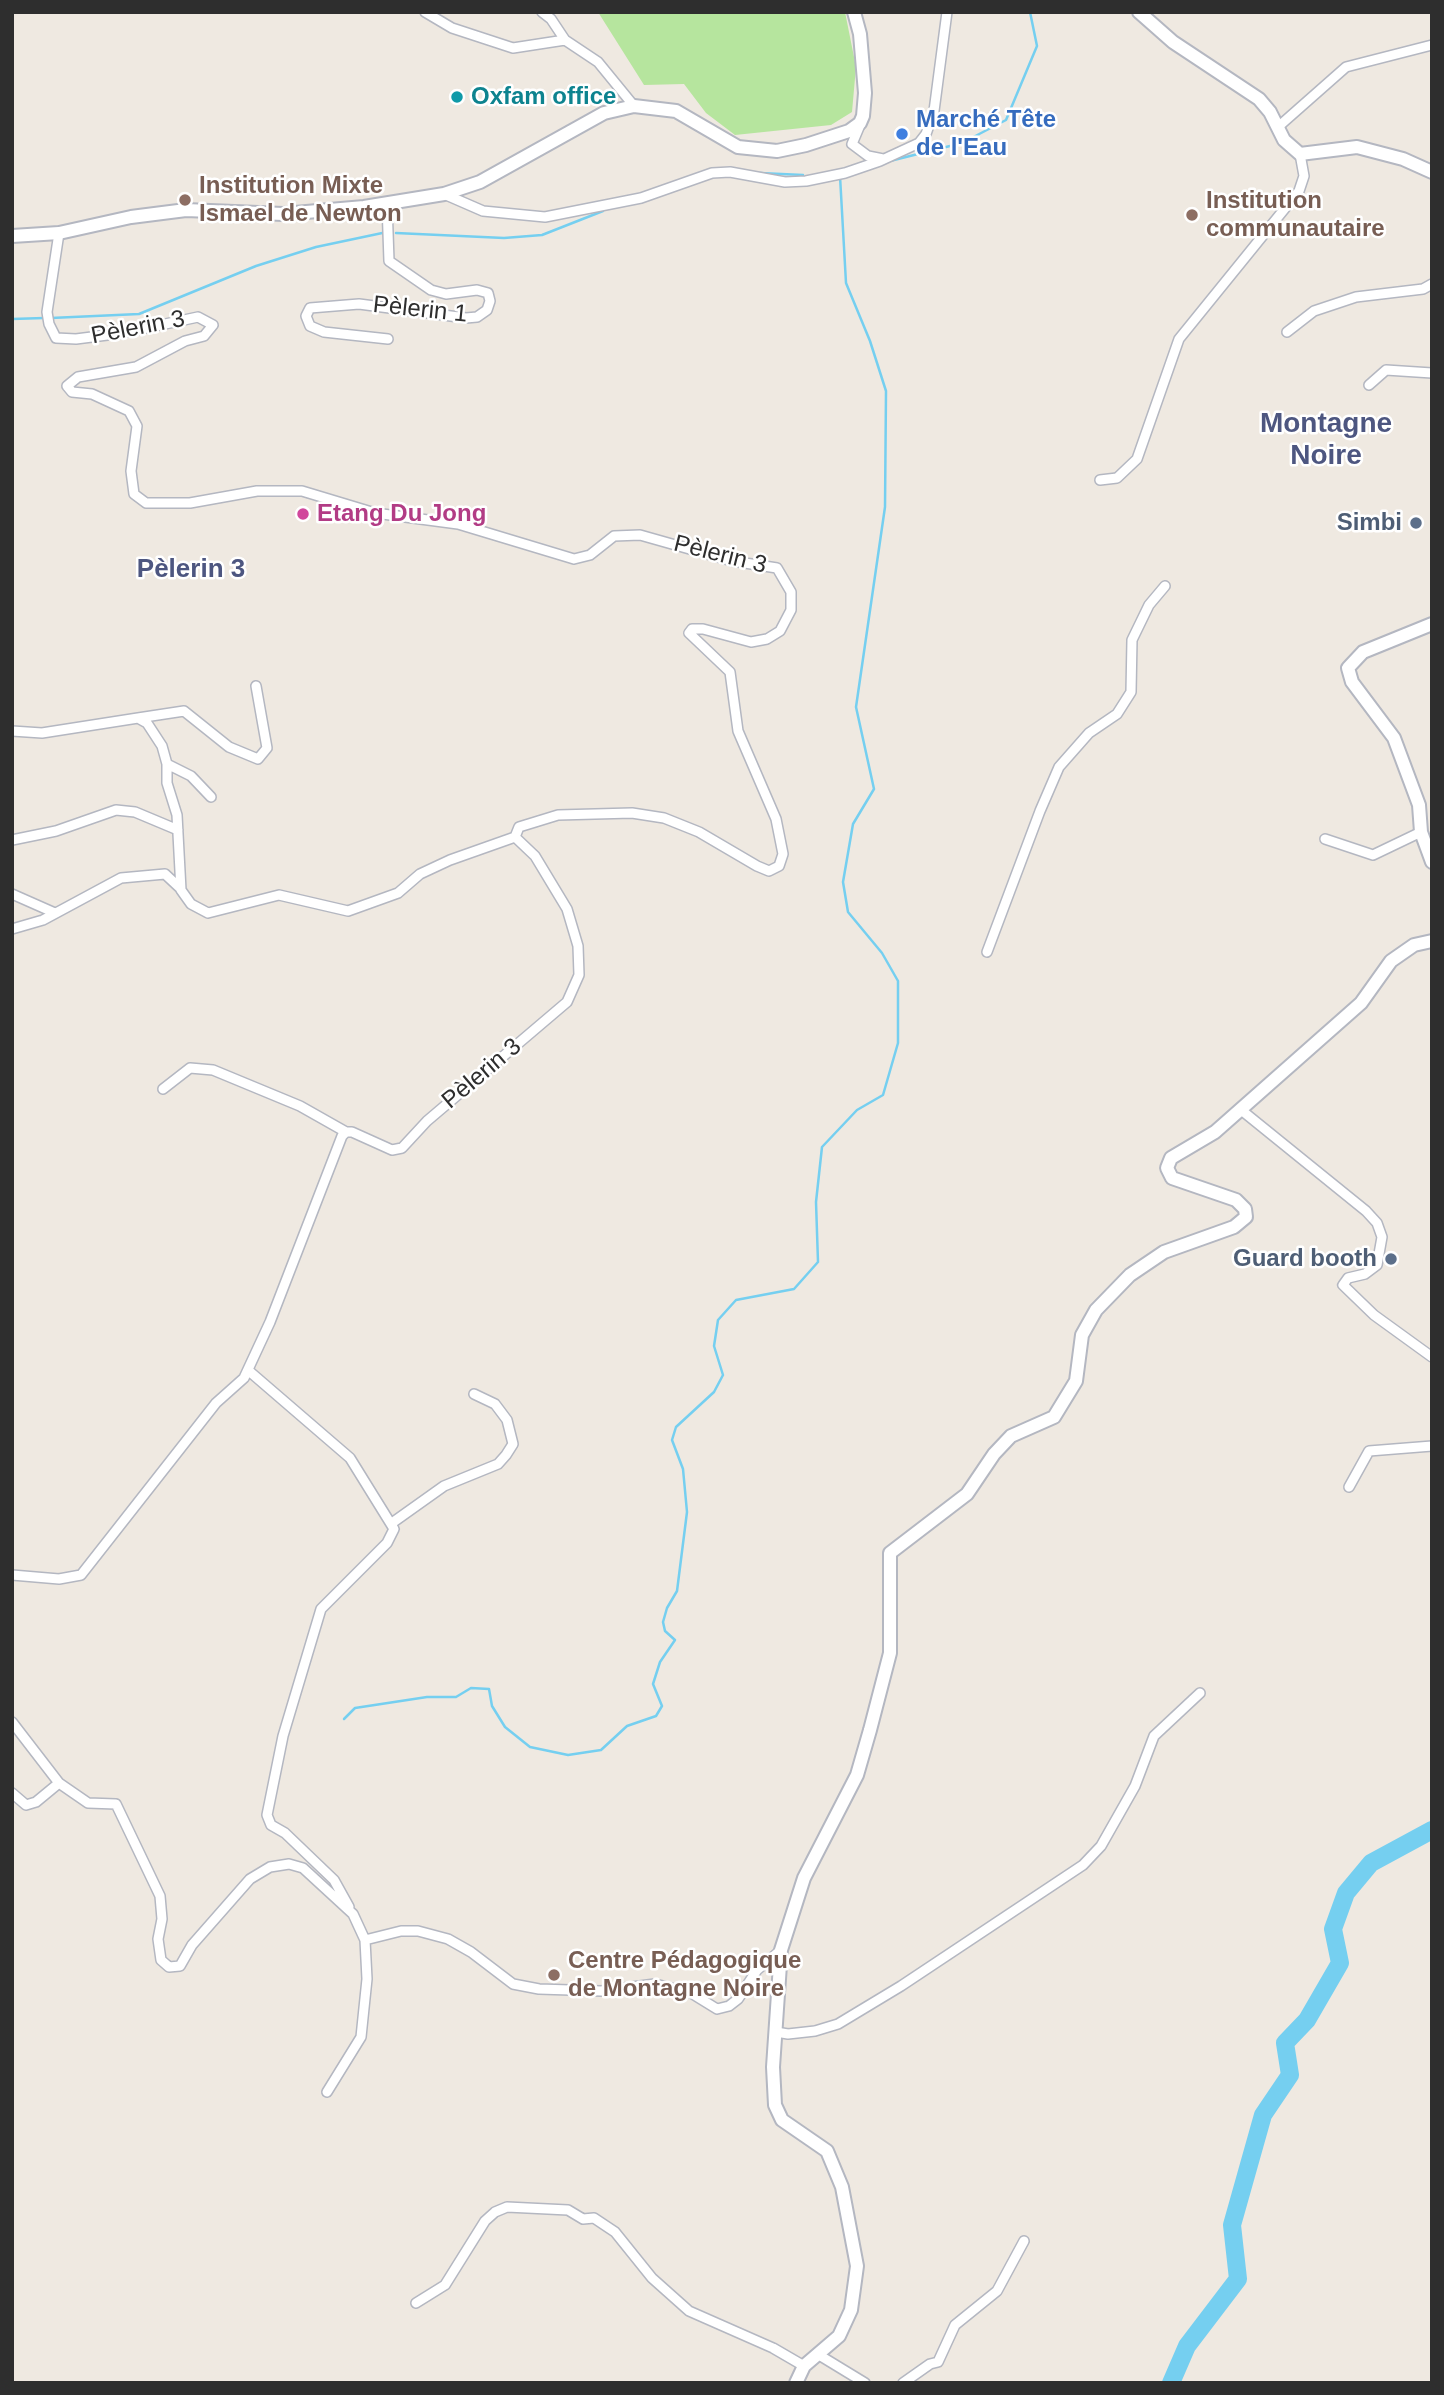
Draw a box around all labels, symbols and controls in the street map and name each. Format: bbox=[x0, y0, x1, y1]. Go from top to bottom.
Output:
place label: Oxfam office bbox=[471, 83, 616, 111]
marker: Oxfam office bbox=[449, 89, 465, 105]
place label: Marché Tête de l'Eau bbox=[916, 106, 1056, 162]
marker: Marché Tête de l'Eau bbox=[894, 126, 910, 142]
place label: Institution Mixte Ismael de Newton bbox=[199, 172, 402, 228]
place label: Institution communautaire bbox=[1206, 187, 1385, 243]
marker: Institution Mixte Ismael de Newton bbox=[177, 192, 193, 208]
marker: Institution communautaire bbox=[1184, 207, 1200, 223]
street label: Pèlerin 1 bbox=[371, 291, 469, 329]
street label: Pèlerin 3 bbox=[89, 305, 187, 351]
district label: Montagne Noire bbox=[1260, 407, 1392, 473]
place label: Etang Du Jong bbox=[317, 500, 486, 528]
marker: Etang Du Jong bbox=[295, 506, 311, 522]
place label: Simbi bbox=[1337, 509, 1402, 537]
marker: Simbi bbox=[1408, 515, 1424, 531]
street label: Pèlerin 3 bbox=[671, 530, 769, 580]
district label: Pèlerin 3 bbox=[137, 554, 245, 586]
street label: Pèlerin 3 bbox=[436, 1033, 528, 1115]
place label: Guard booth bbox=[1233, 1245, 1377, 1273]
marker: Guard booth bbox=[1383, 1251, 1399, 1267]
place label: Centre Pédagogique de Montagne Noire bbox=[568, 1947, 801, 2003]
marker: Centre Pédagogique de Montagne Noire bbox=[546, 1967, 562, 1983]

